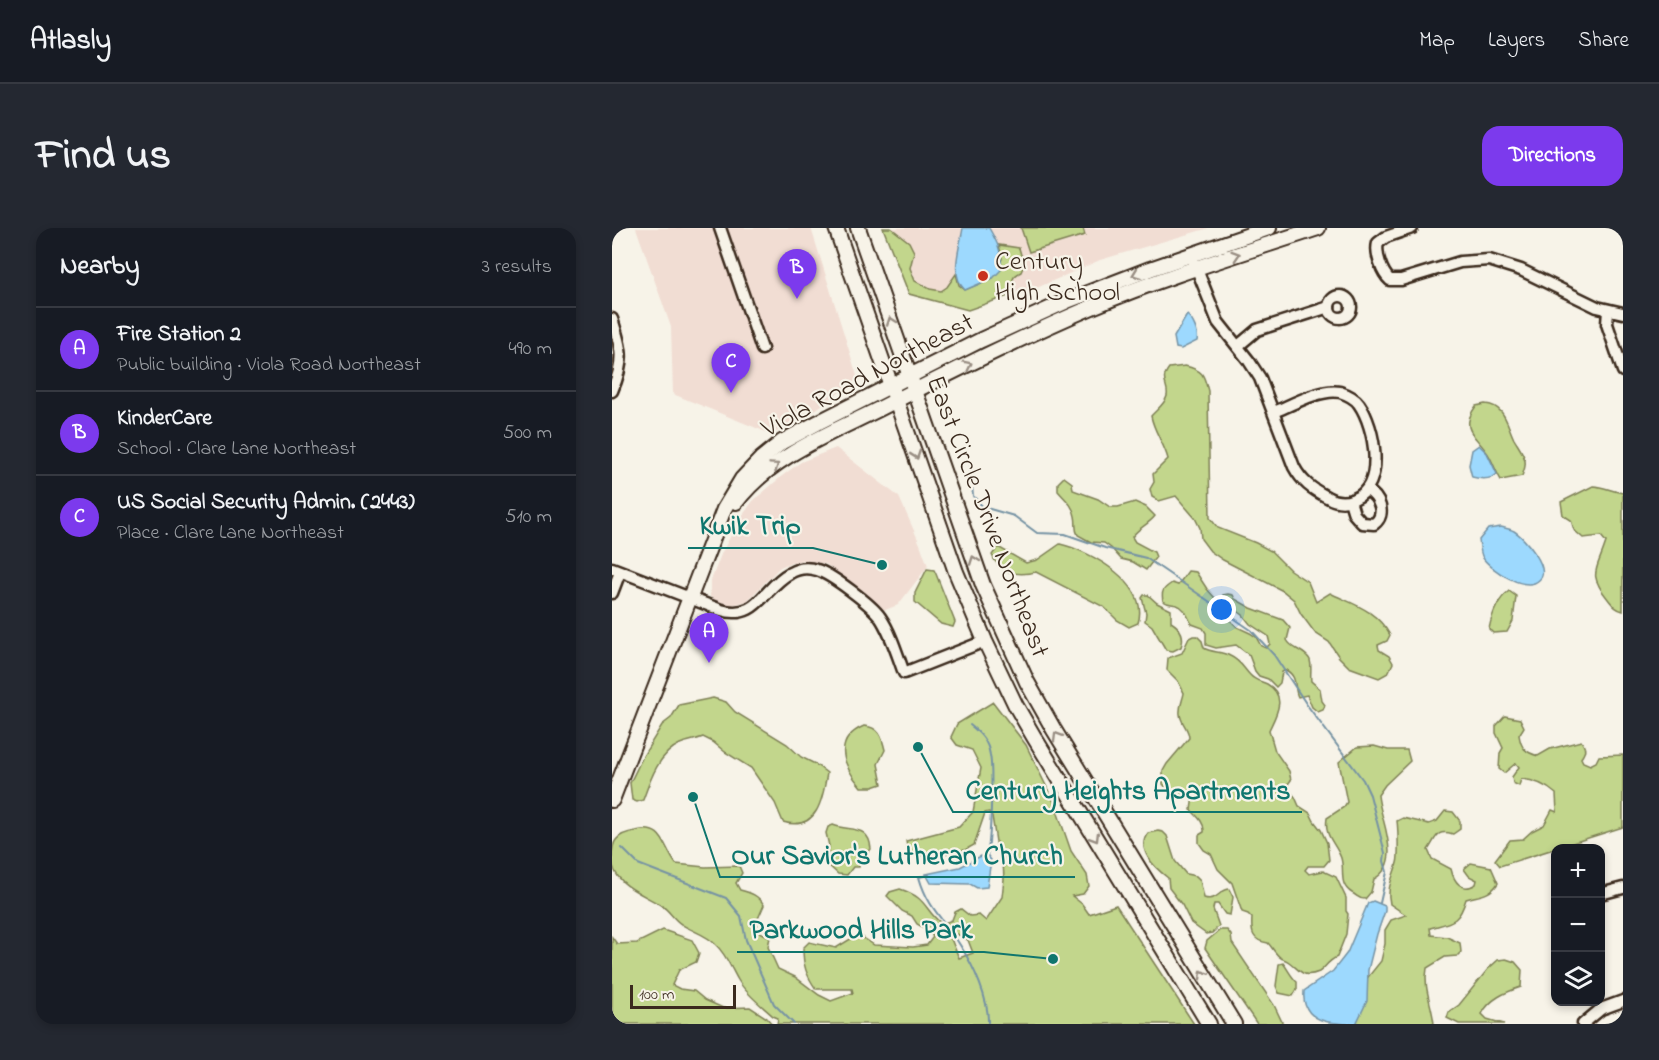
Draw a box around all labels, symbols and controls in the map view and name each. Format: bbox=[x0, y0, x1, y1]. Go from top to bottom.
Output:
text: Atlasly bbox=[30, 21, 111, 62]
text: Map bbox=[1419, 26, 1455, 56]
text: Layers bbox=[1488, 26, 1545, 56]
text: Share bbox=[1578, 26, 1629, 56]
text: Find us bbox=[36, 126, 171, 187]
button: Directions bbox=[1482, 126, 1623, 186]
place label: Century High School bbox=[995, 243, 1120, 313]
text: Nearby bbox=[60, 248, 139, 286]
pin: B bbox=[778, 250, 816, 299]
one-way arrow bbox=[1230, 250, 1241, 263]
text: 3 results bbox=[482, 253, 552, 282]
one-way arrow bbox=[1131, 267, 1142, 279]
marker: Century High School bbox=[976, 269, 990, 283]
street label: Viola Road Northeast bbox=[754, 304, 981, 449]
one-way arrow bbox=[885, 316, 898, 327]
text: Fire Station 2 bbox=[117, 319, 241, 351]
text: A bbox=[73, 335, 86, 364]
text: 490 m bbox=[509, 335, 552, 364]
pin: C bbox=[712, 344, 750, 393]
text: Public building · Viola Road Northeast bbox=[117, 351, 421, 380]
one-way arrow bbox=[961, 360, 972, 372]
street label: East Circle Drive Northeast bbox=[915, 370, 1058, 663]
text: KinderCare bbox=[117, 403, 212, 435]
text: B bbox=[73, 419, 86, 448]
text: 500 m bbox=[503, 419, 552, 448]
text: School · Clare Lane Northeast bbox=[117, 435, 356, 464]
one-way arrow bbox=[908, 449, 921, 460]
one-way arrow bbox=[768, 462, 779, 473]
text: US Social Security Admin. (2443) bbox=[117, 487, 415, 519]
callout: Kwik Trip bbox=[688, 502, 813, 548]
text: C bbox=[74, 503, 85, 532]
text: 510 m bbox=[505, 503, 552, 532]
text: Kwik Trip bbox=[699, 507, 801, 548]
text: Place · Clare Lane Northeast bbox=[117, 519, 344, 548]
one-way arrow bbox=[969, 555, 981, 566]
your location bbox=[1207, 595, 1236, 624]
pin: A bbox=[690, 614, 728, 663]
one-way arrow bbox=[1053, 732, 1065, 742]
callout: Century Heights Apartments bbox=[953, 766, 1302, 812]
text: Century Heights Apartments bbox=[965, 772, 1291, 814]
callout: Our Savior's Lutheran Church bbox=[720, 831, 1075, 877]
one-way arrow bbox=[1087, 832, 1099, 842]
text: Our Savior's Lutheran Church bbox=[731, 837, 1063, 878]
map controls bbox=[1551, 844, 1605, 1006]
button: + bbox=[1551, 844, 1605, 898]
button: − bbox=[1551, 898, 1605, 952]
callout: Parkwood Hills Park bbox=[737, 906, 984, 952]
text: Parkwood Hills Park bbox=[749, 911, 973, 952]
button: layers bbox=[1551, 952, 1605, 1006]
one-way arrow bbox=[1199, 970, 1211, 980]
scale bar bbox=[630, 982, 736, 1010]
text: 100 m bbox=[639, 983, 674, 1007]

